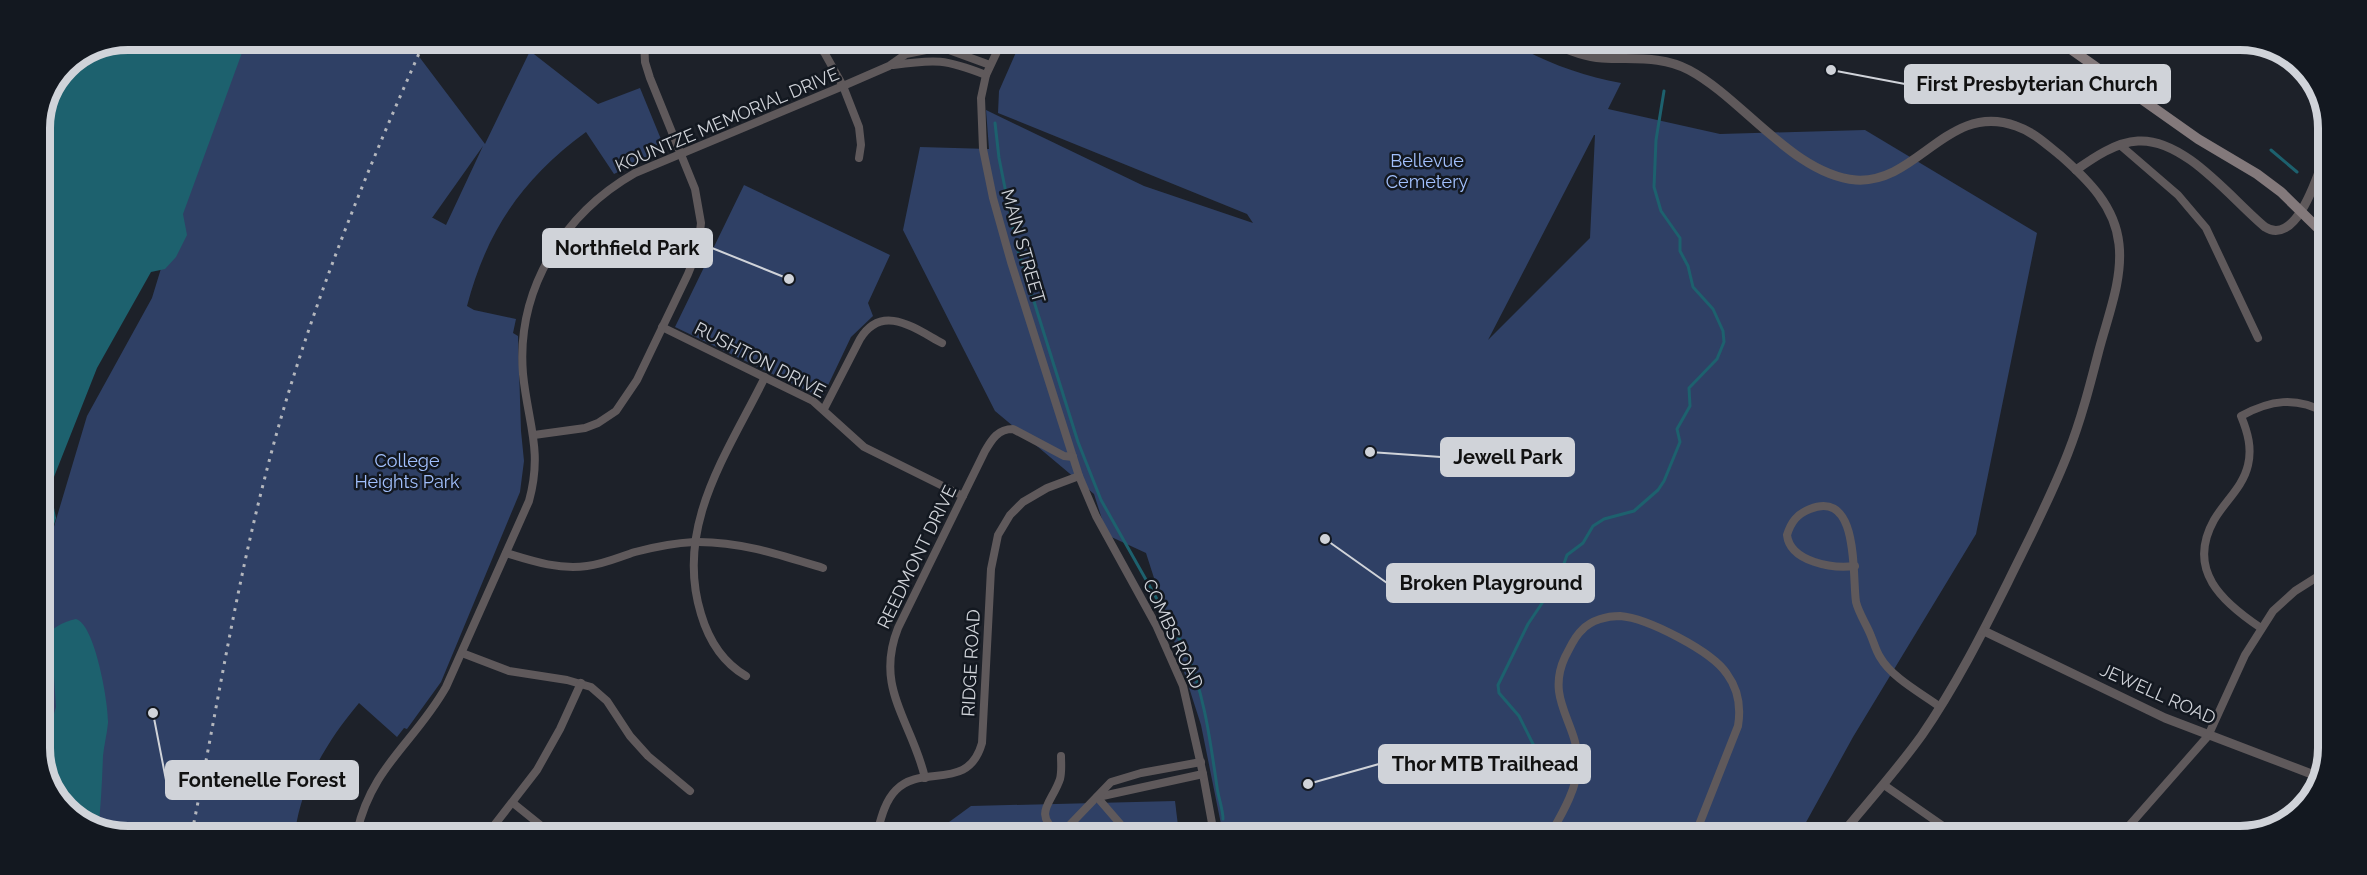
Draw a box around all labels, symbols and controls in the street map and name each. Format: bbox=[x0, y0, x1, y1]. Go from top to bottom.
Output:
street label: KOUNTZE MEMORIAL DRIVE bbox=[612, 63, 842, 176]
callout: First Presbyterian Church bbox=[1905, 65, 2170, 103]
text: First Presbyterian Church bbox=[1916, 72, 2158, 96]
park label: Bellevue Cemetery bbox=[1386, 150, 1468, 192]
street label: MAIN STREET bbox=[997, 187, 1050, 305]
callout: Northfield Park bbox=[543, 229, 712, 267]
text: Northfield Park bbox=[555, 236, 700, 260]
street label: RUSHTON DRIVE bbox=[691, 317, 829, 402]
callout: Jewell Park bbox=[1441, 438, 1574, 476]
text: Jewell Park bbox=[1453, 445, 1564, 469]
park label: College Heights Park bbox=[354, 450, 460, 492]
street label: REEDMONT DRIVE bbox=[873, 482, 960, 632]
callout: Broken Playground bbox=[1387, 564, 1594, 602]
text: Broken Playground bbox=[1399, 571, 1583, 595]
street label: COMBS ROAD bbox=[1139, 575, 1208, 692]
street label: RIDGE ROAD bbox=[957, 609, 984, 717]
street label: JEWELL ROAD bbox=[2097, 659, 2219, 728]
callout: Thor MTB Trailhead bbox=[1379, 745, 1590, 783]
text: Thor MTB Trailhead bbox=[1392, 752, 1578, 776]
callout: Fontenelle Forest bbox=[166, 761, 358, 799]
text: Fontenelle Forest bbox=[178, 768, 346, 792]

